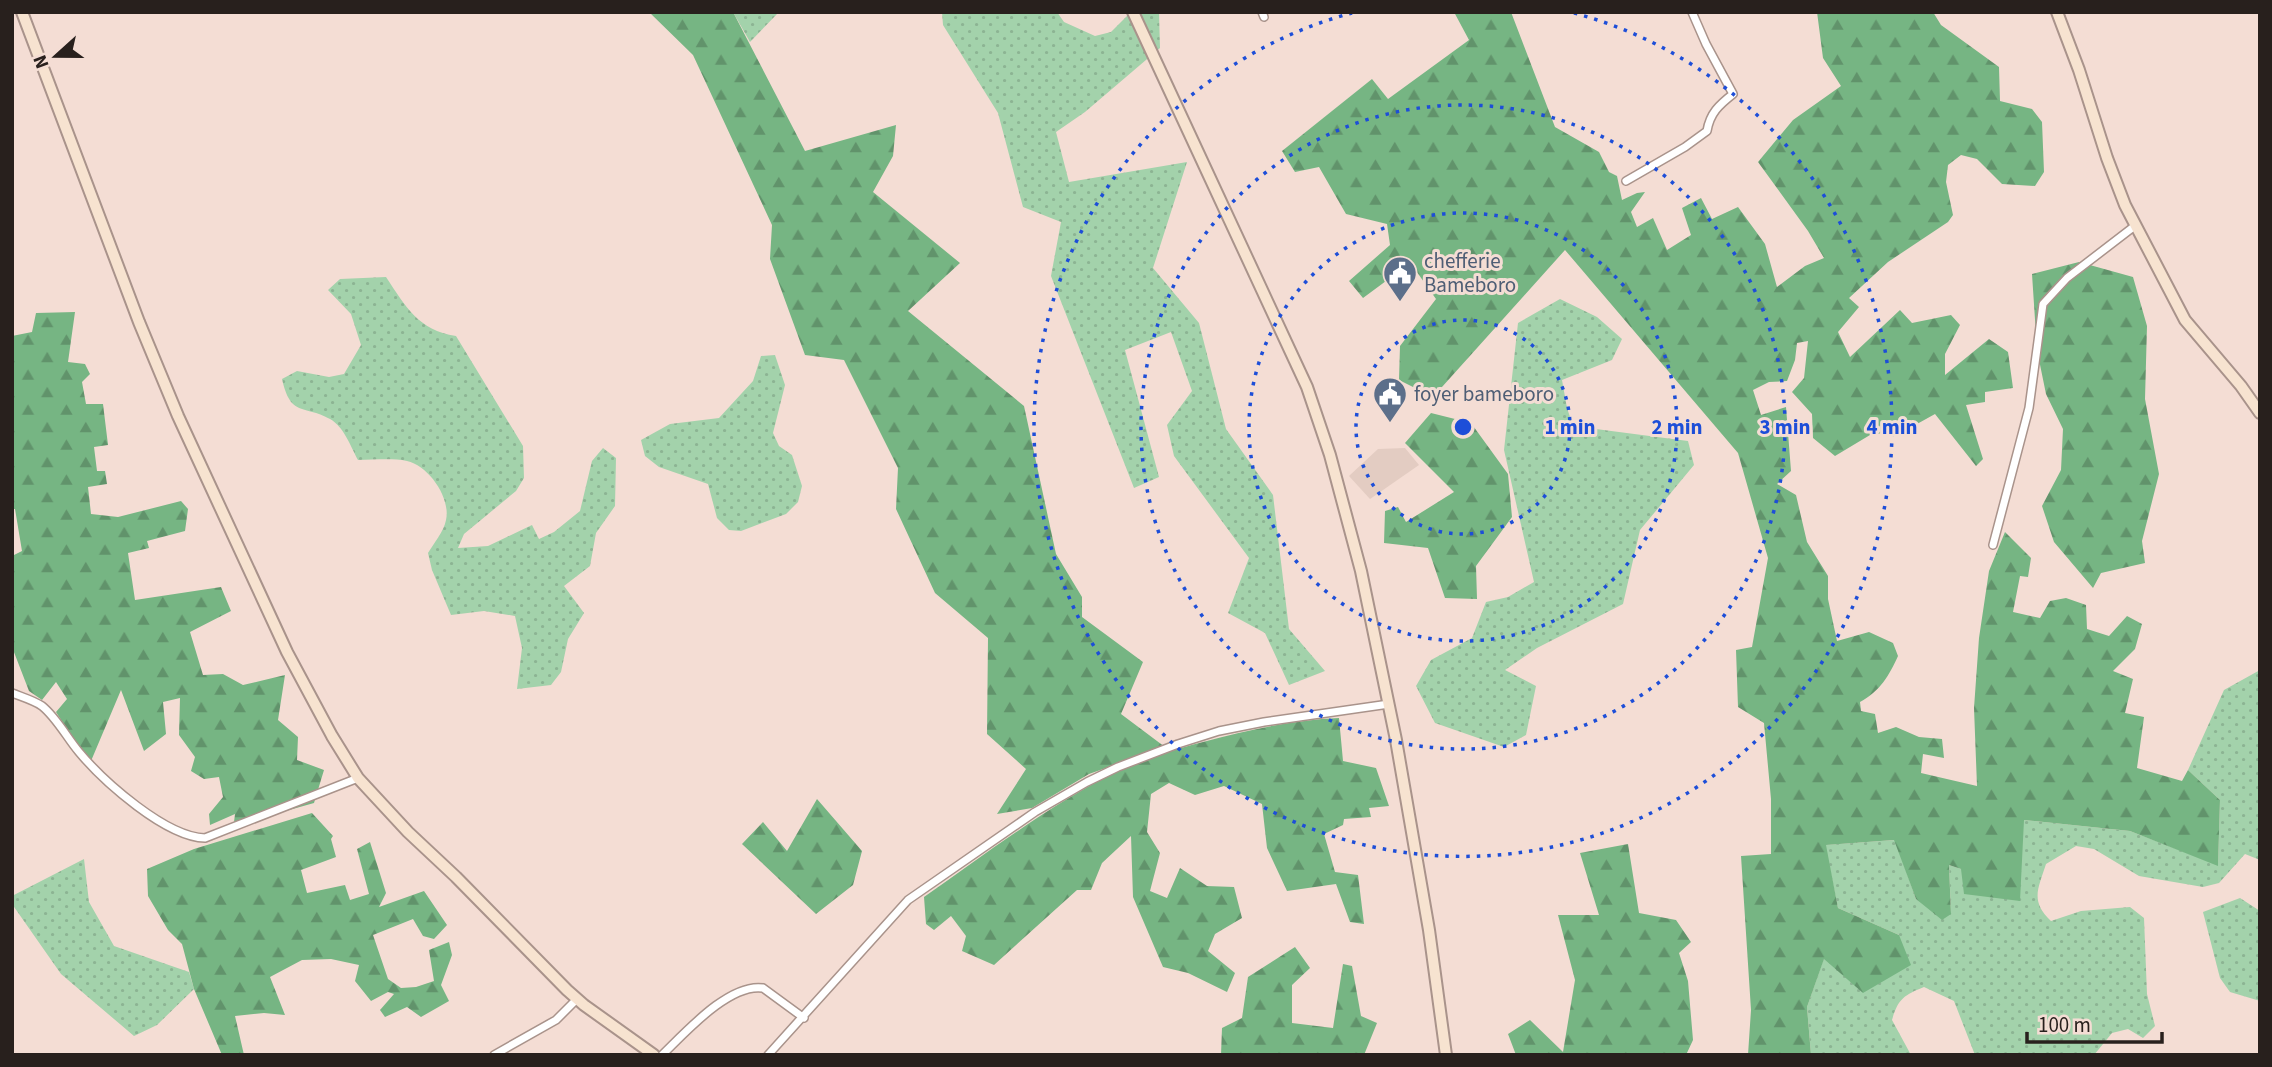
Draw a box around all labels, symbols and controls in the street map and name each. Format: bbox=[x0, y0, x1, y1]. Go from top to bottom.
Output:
north arrow bbox=[21, 21, 91, 91]
text: N bbox=[27, 51, 56, 72]
place label: chefferie Bameboro bbox=[1424, 246, 1516, 300]
public building icon: chefferie Bameboro bbox=[1381, 254, 1419, 303]
public building icon: foyer bameboro bbox=[1371, 375, 1409, 424]
place label: foyer bameboro bbox=[1414, 379, 1554, 409]
text: 1 min bbox=[1544, 412, 1596, 442]
text: 2 min bbox=[1651, 412, 1703, 442]
text: 3 min bbox=[1759, 412, 1811, 442]
text: 4 min bbox=[1866, 412, 1918, 442]
centre of rings bbox=[1451, 415, 1475, 439]
scale bar bbox=[2027, 1000, 2162, 1044]
text: 100 m bbox=[2038, 1010, 2091, 1040]

